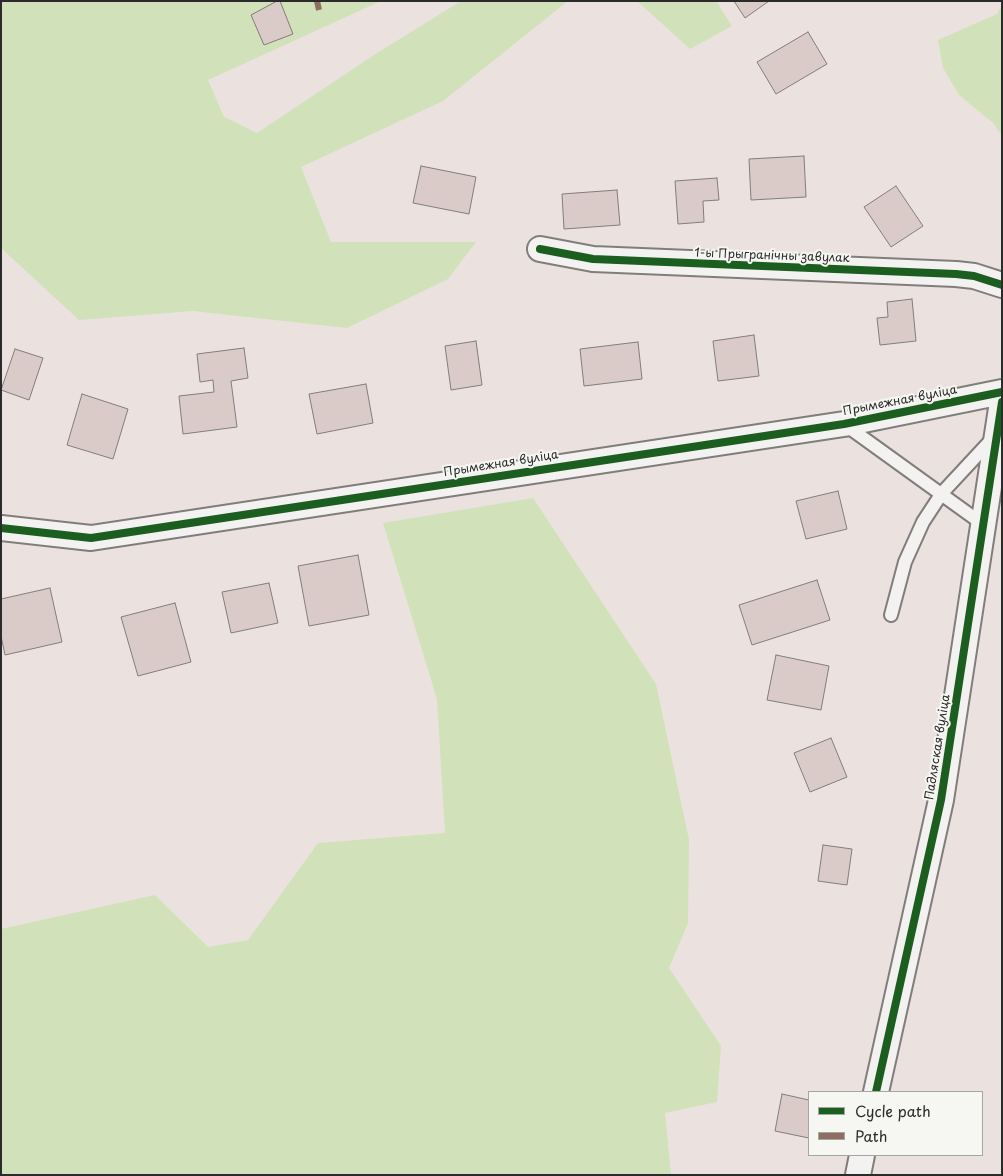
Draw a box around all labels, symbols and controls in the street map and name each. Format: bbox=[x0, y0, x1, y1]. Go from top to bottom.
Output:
street label: 1-ы Прыгранічны завулак bbox=[694, 246, 850, 266]
street label: Прымежная вуліца bbox=[842, 383, 958, 419]
street label: Прымежная вуліца bbox=[443, 448, 559, 480]
street label: Падляская вуліца bbox=[923, 693, 953, 801]
legend bbox=[808, 1091, 983, 1156]
text: Cycle path bbox=[855, 1099, 931, 1122]
text: Path bbox=[855, 1124, 887, 1147]

